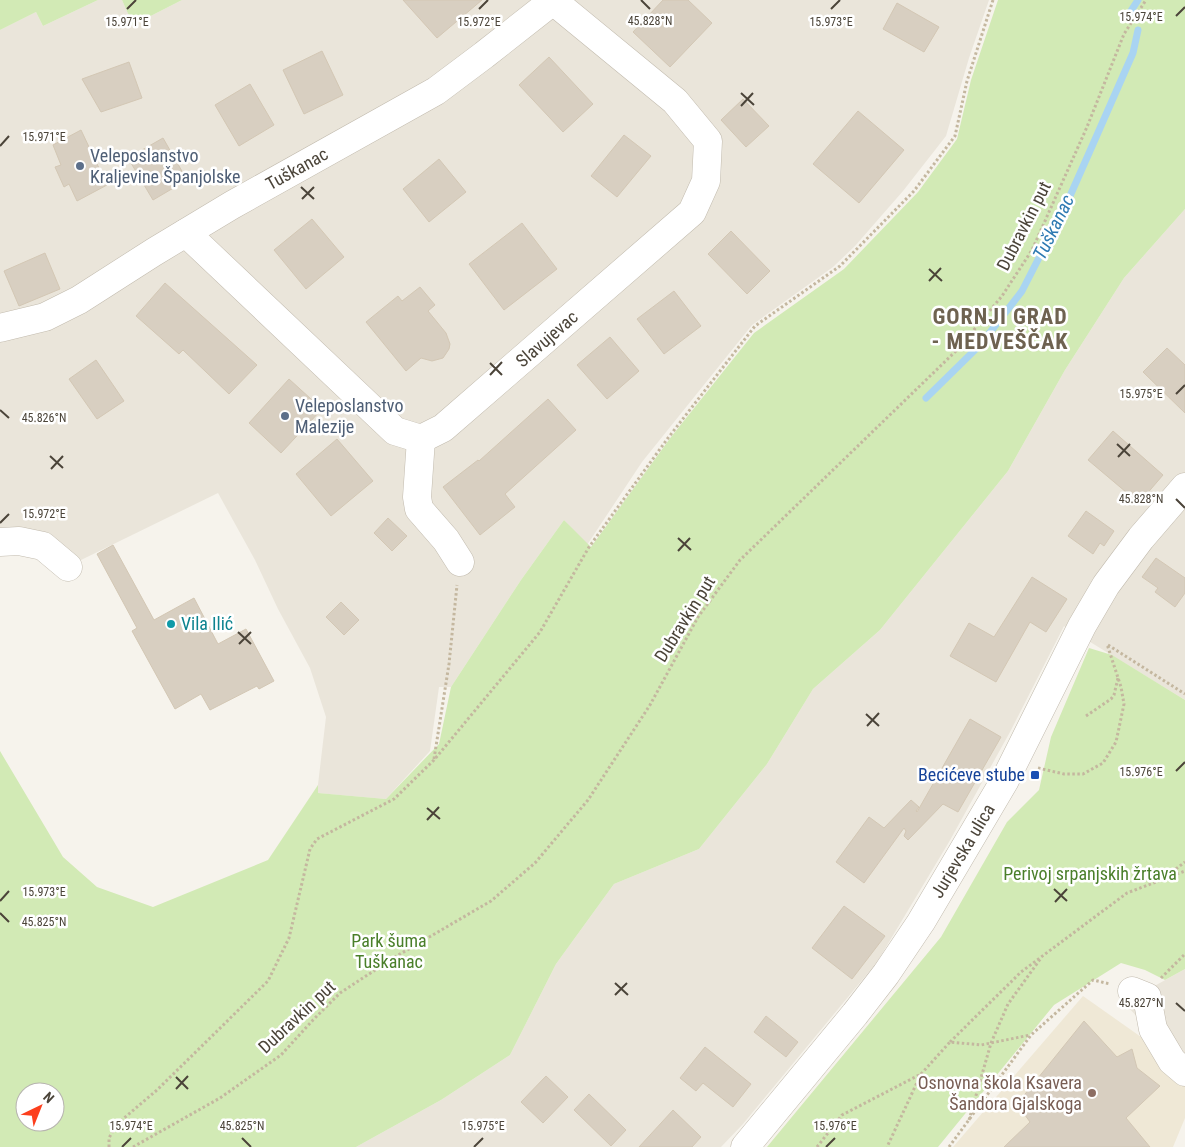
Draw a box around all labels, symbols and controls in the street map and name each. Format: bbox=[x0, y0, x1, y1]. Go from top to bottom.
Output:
text: 15.974°E bbox=[1119, 10, 1163, 24]
text: 45.828°N bbox=[628, 14, 672, 28]
text: 15.971°E bbox=[105, 15, 149, 29]
text: 15.972°E bbox=[457, 15, 501, 29]
text: 15.973°E bbox=[809, 15, 853, 29]
text: 15.971°E bbox=[22, 130, 66, 144]
street label: Tuškanac bbox=[262, 143, 332, 194]
place label: Veleposlanstvo Kraljevine Španjolske bbox=[90, 145, 241, 187]
marker: Veleposlanstvo Kraljevine Španjolske bbox=[74, 160, 86, 172]
street label: Dubravkin put bbox=[992, 178, 1055, 274]
water label: Tuškanac bbox=[1028, 191, 1079, 263]
district label: GORNJI GRAD - MEDVEŠČAK bbox=[932, 304, 1068, 354]
street label: Slavujevac bbox=[511, 306, 582, 371]
text: 15.975°E bbox=[1119, 387, 1163, 401]
place label: Veleposlanstvo Malezije bbox=[295, 395, 403, 437]
marker: Veleposlanstvo Malezije bbox=[279, 410, 291, 422]
text: 45.826°N bbox=[22, 411, 66, 425]
text: 45.828°N bbox=[1119, 492, 1163, 506]
text: 15.972°E bbox=[22, 507, 66, 521]
street label: Dubravkin put bbox=[650, 572, 719, 666]
place label: Vila Ilić bbox=[181, 613, 233, 634]
marker: Vila Ilić bbox=[165, 618, 177, 630]
place label: Becićeve stube bbox=[918, 764, 1025, 785]
text: 15.976°E bbox=[1119, 765, 1163, 779]
marker: Becićeve stube bbox=[1029, 769, 1041, 781]
street label: Jurjevska ulica bbox=[926, 800, 999, 902]
park label: Perivoj srpanjskih žrtava bbox=[1003, 863, 1177, 884]
text: 15.973°E bbox=[22, 885, 66, 899]
text: 45.825°N bbox=[22, 915, 66, 929]
park label: Park šuma Tuškanac bbox=[351, 930, 427, 972]
street label: Dubravkin put bbox=[254, 976, 339, 1057]
text: 45.827°N bbox=[1119, 996, 1163, 1010]
place label: Osnovna škola Ksavera Šandora Gjalskoga bbox=[918, 1072, 1082, 1114]
north arrow bbox=[15, 1082, 65, 1132]
marker: Osnovna škola Ksavera Šandora Gjalskoga bbox=[1086, 1087, 1098, 1099]
text: N bbox=[40, 1089, 57, 1106]
text: 15.974°E bbox=[109, 1119, 153, 1133]
text: 45.825°N bbox=[220, 1119, 264, 1133]
text: 15.975°E bbox=[461, 1119, 505, 1133]
text: 15.976°E bbox=[813, 1119, 857, 1133]

